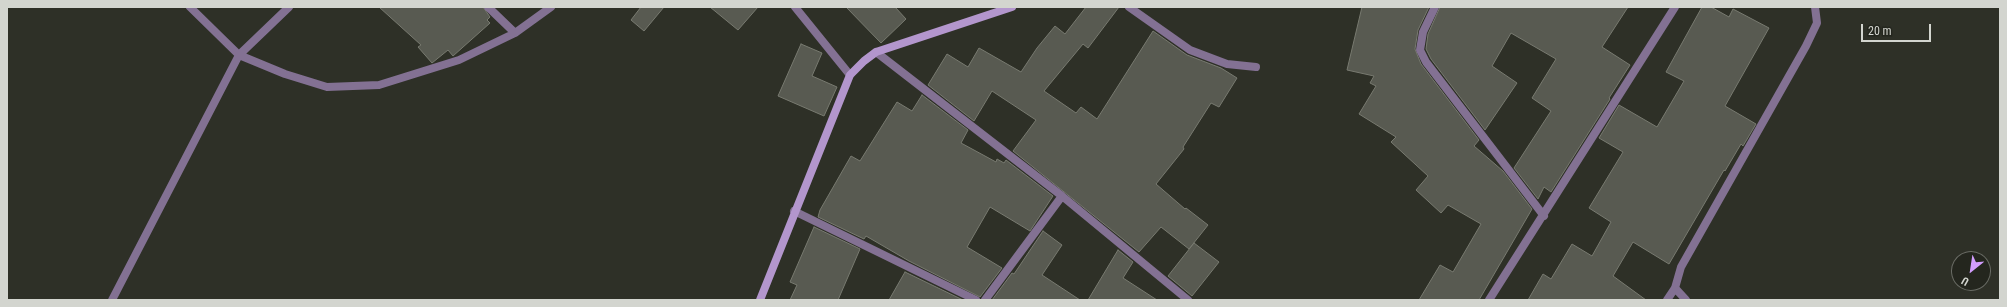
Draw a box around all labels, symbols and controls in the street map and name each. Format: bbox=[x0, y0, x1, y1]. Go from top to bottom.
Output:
scale bar bbox=[1863, 16, 1933, 42]
text: 20 m bbox=[1868, 24, 1892, 38]
north arrow bbox=[1951, 251, 1991, 291]
text: U bbox=[1959, 274, 1971, 288]

